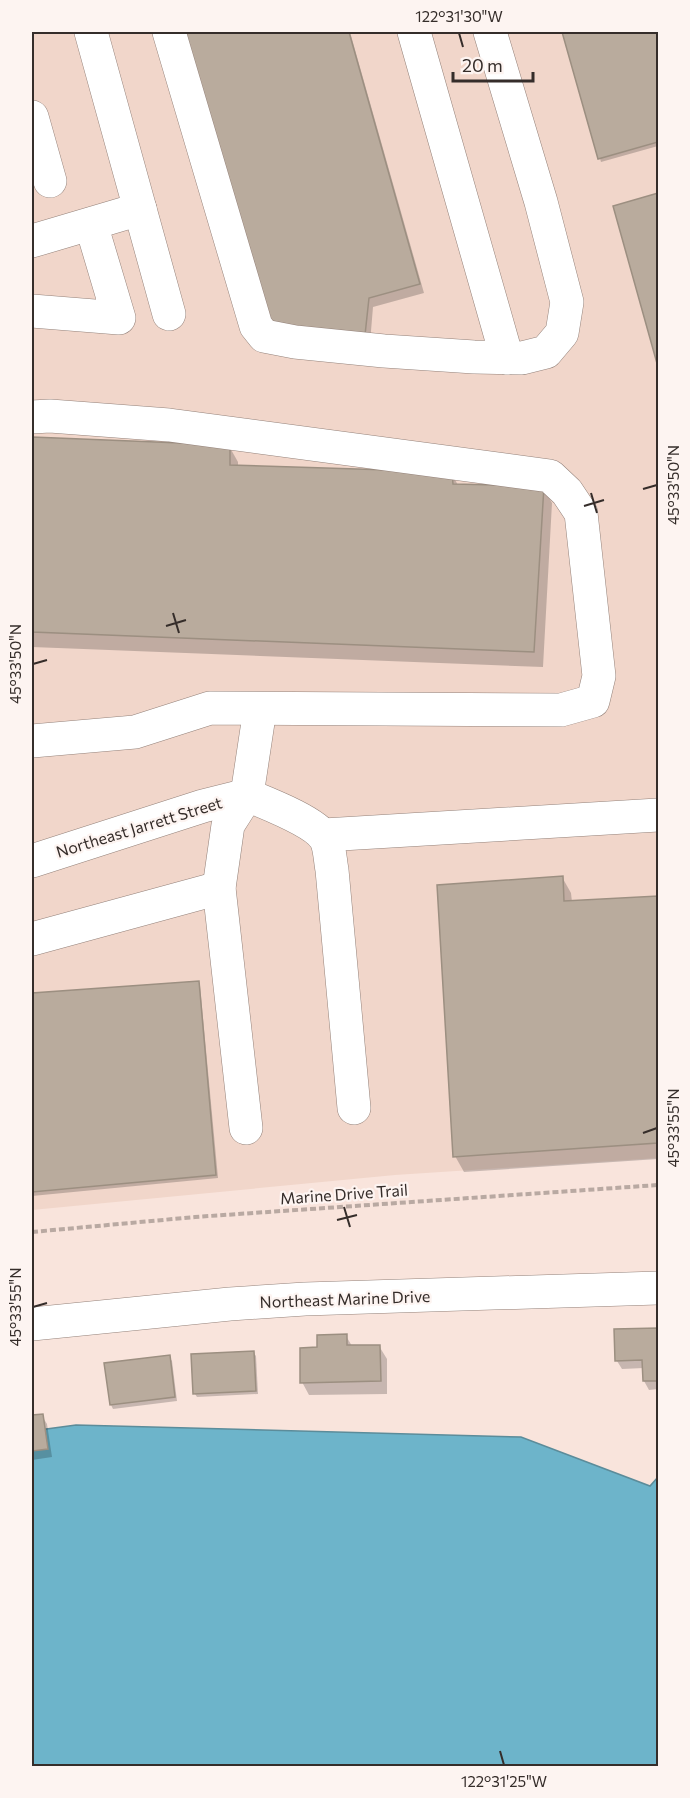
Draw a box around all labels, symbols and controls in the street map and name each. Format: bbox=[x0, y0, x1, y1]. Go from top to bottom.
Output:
text: 122°31'30"W bbox=[415, 7, 503, 25]
scale bar bbox=[453, 45, 532, 83]
text: 20 m bbox=[462, 54, 503, 76]
text: 45°33'50"N bbox=[664, 445, 682, 525]
text: 45°33'50"N bbox=[6, 624, 24, 704]
street label: Northeast Jarrett Street bbox=[54, 792, 225, 861]
text: 45°33'55"N bbox=[664, 1089, 682, 1167]
street label: Marine Drive Trail bbox=[279, 1180, 409, 1207]
text: 45°33'55"N bbox=[6, 1268, 24, 1346]
street label: Northeast Marine Drive bbox=[259, 1286, 431, 1311]
text: 122°31'25"W bbox=[461, 1772, 547, 1790]

